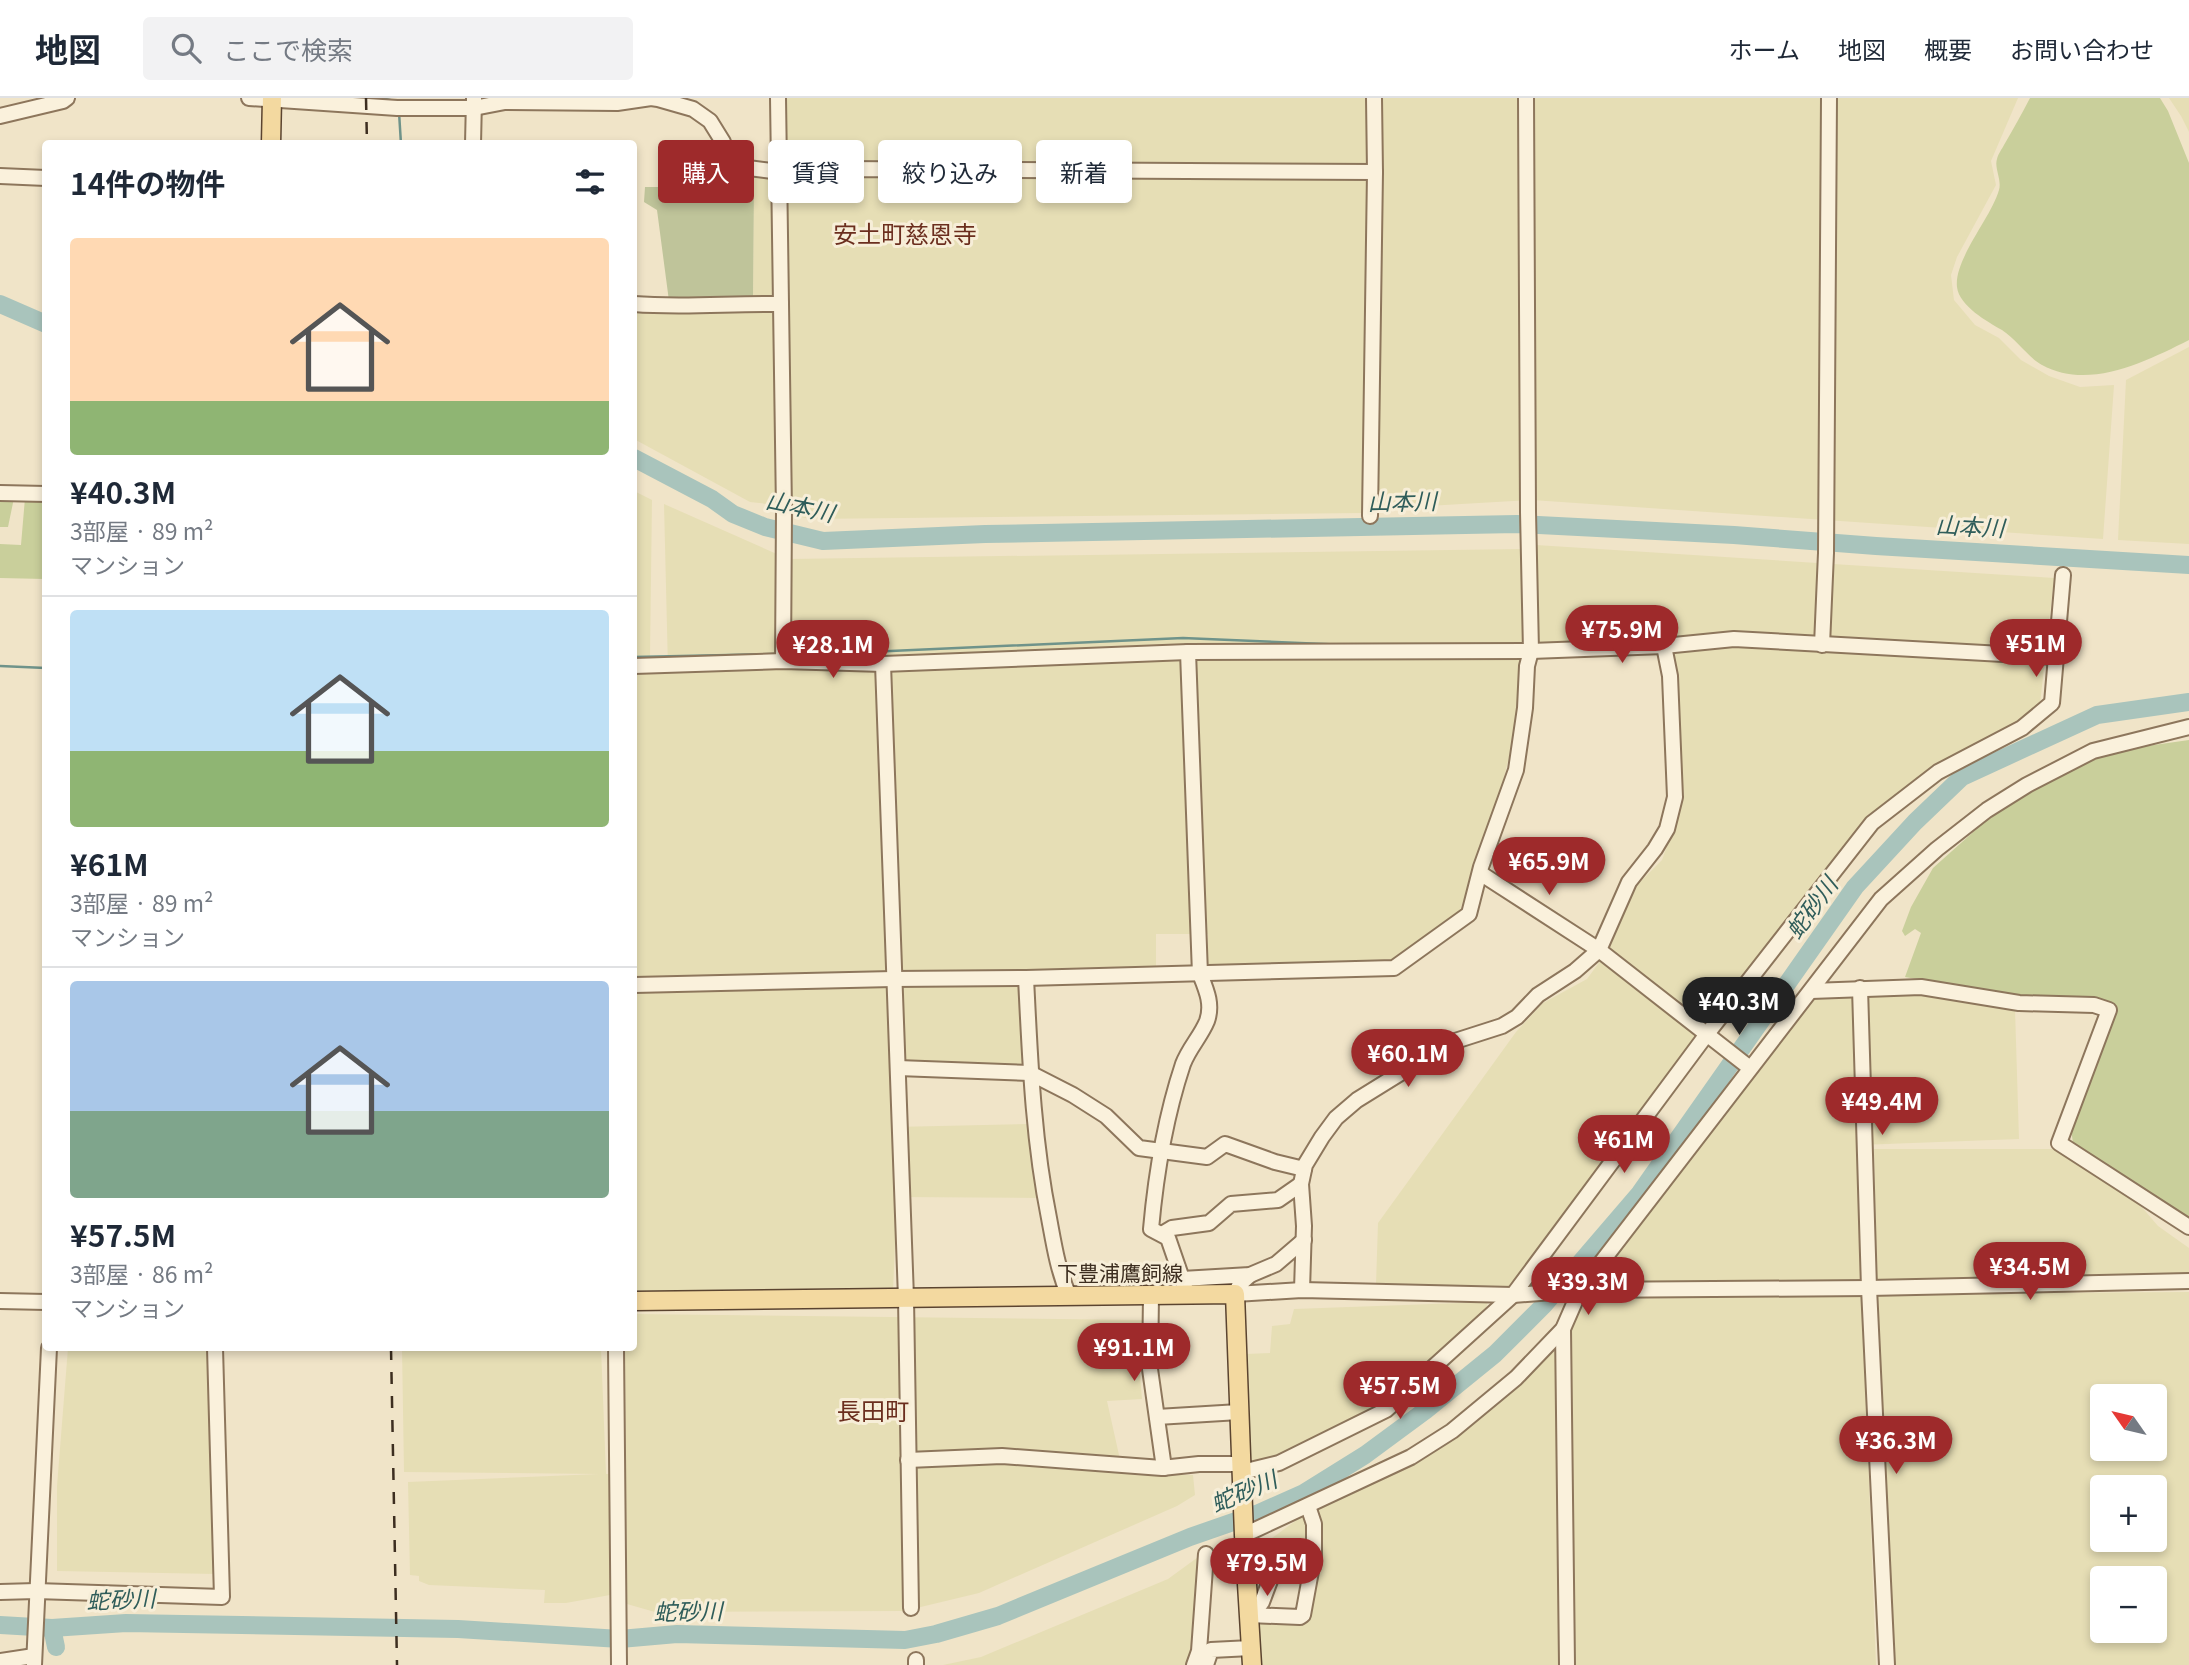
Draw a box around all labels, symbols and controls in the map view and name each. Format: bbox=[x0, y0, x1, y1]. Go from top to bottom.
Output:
search box bbox=[143, 17, 633, 80]
text: 地図 bbox=[35, 24, 101, 72]
icon: search bbox=[167, 29, 205, 67]
text: ここで検索 bbox=[223, 30, 353, 67]
text: ホーム bbox=[1729, 31, 1800, 66]
text: 地図 bbox=[1838, 31, 1886, 66]
text: 概要 bbox=[1924, 31, 1972, 66]
text: お問い合わせ bbox=[2010, 31, 2154, 66]
chip: 購入 bbox=[658, 140, 754, 203]
chip: 賃貸 bbox=[768, 140, 864, 203]
chip: 絞り込み bbox=[878, 140, 1022, 203]
chip: 新着 bbox=[1036, 140, 1132, 203]
text: 14件の物件 bbox=[70, 160, 225, 204]
icon: filters bbox=[571, 163, 609, 201]
district label: 安土町慈恩寺 bbox=[833, 215, 977, 250]
icon: home bbox=[277, 284, 403, 410]
text: ¥40.3M bbox=[70, 469, 176, 513]
water label: 山本川 bbox=[763, 481, 841, 529]
water label: 山本川 bbox=[1367, 482, 1440, 518]
water label: 山本川 bbox=[1935, 506, 2008, 544]
text: 3部屋 · 89 m² bbox=[70, 513, 213, 547]
text: マンション bbox=[70, 547, 185, 581]
pin: ¥75.9M bbox=[1565, 606, 1679, 665]
text: ¥75.9M bbox=[1581, 611, 1663, 645]
pin: ¥28.1M bbox=[776, 620, 890, 680]
pin: ¥51M bbox=[1995, 620, 2077, 679]
text: ¥51M bbox=[2006, 625, 2066, 659]
text: ¥28.1M bbox=[792, 626, 874, 660]
icon: home bbox=[277, 656, 403, 782]
pin: ¥65.9M bbox=[1492, 838, 1606, 897]
text: ¥61M bbox=[70, 841, 149, 885]
text: ¥65.9M bbox=[1508, 843, 1590, 877]
water label: 蛇砂川 bbox=[1776, 866, 1846, 945]
text: 3部屋 · 89 m² bbox=[70, 885, 213, 919]
text: マンション bbox=[70, 919, 185, 953]
pin: ¥40.3M bbox=[1682, 978, 1796, 1037]
text: ¥40.3M bbox=[1698, 983, 1780, 1017]
icon: home bbox=[277, 1027, 403, 1153]
pin: ¥60.1M bbox=[1351, 1030, 1465, 1089]
text: ¥60.1M bbox=[1367, 1035, 1449, 1069]
pin: ¥49.4M bbox=[1825, 1077, 1939, 1137]
text: ¥49.4M bbox=[1841, 1083, 1923, 1117]
pin: ¥61M bbox=[1583, 1116, 1665, 1175]
text: ¥61M bbox=[1594, 1121, 1654, 1155]
text: ¥57.5M bbox=[70, 1212, 176, 1256]
pin: ¥34.5M bbox=[1973, 1242, 2087, 1302]
text: ¥34.5M bbox=[1989, 1248, 2071, 1282]
text: 3部屋 · 86 m² bbox=[70, 1256, 213, 1290]
street label: 下豊浦鷹飼線 bbox=[1057, 1257, 1183, 1287]
pin: ¥39.3M bbox=[1531, 1258, 1645, 1317]
text: ¥39.3M bbox=[1547, 1263, 1629, 1297]
text: マンション bbox=[70, 1290, 185, 1324]
pin: ¥91.1M bbox=[1077, 1324, 1191, 1383]
text: ¥91.1M bbox=[1093, 1329, 1175, 1363]
pin: ¥57.5M bbox=[1343, 1362, 1457, 1421]
text: ¥57.5M bbox=[1359, 1367, 1441, 1401]
north arrow bbox=[2090, 1384, 2166, 1461]
map controls bbox=[2090, 1384, 2167, 1643]
district label: 長田町 bbox=[837, 1392, 909, 1427]
pin: ¥36.3M bbox=[1839, 1416, 1953, 1476]
text: ¥36.3M bbox=[1855, 1422, 1937, 1456]
water label: 蛇砂川 bbox=[1205, 1460, 1284, 1519]
button: + bbox=[2090, 1475, 2167, 1552]
pin: ¥79.5M bbox=[1210, 1538, 1324, 1598]
text: ¥79.5M bbox=[1226, 1544, 1308, 1578]
button: − bbox=[2090, 1566, 2167, 1643]
water label: 蛇砂川 bbox=[86, 1580, 159, 1616]
water label: 蛇砂川 bbox=[653, 1592, 726, 1628]

